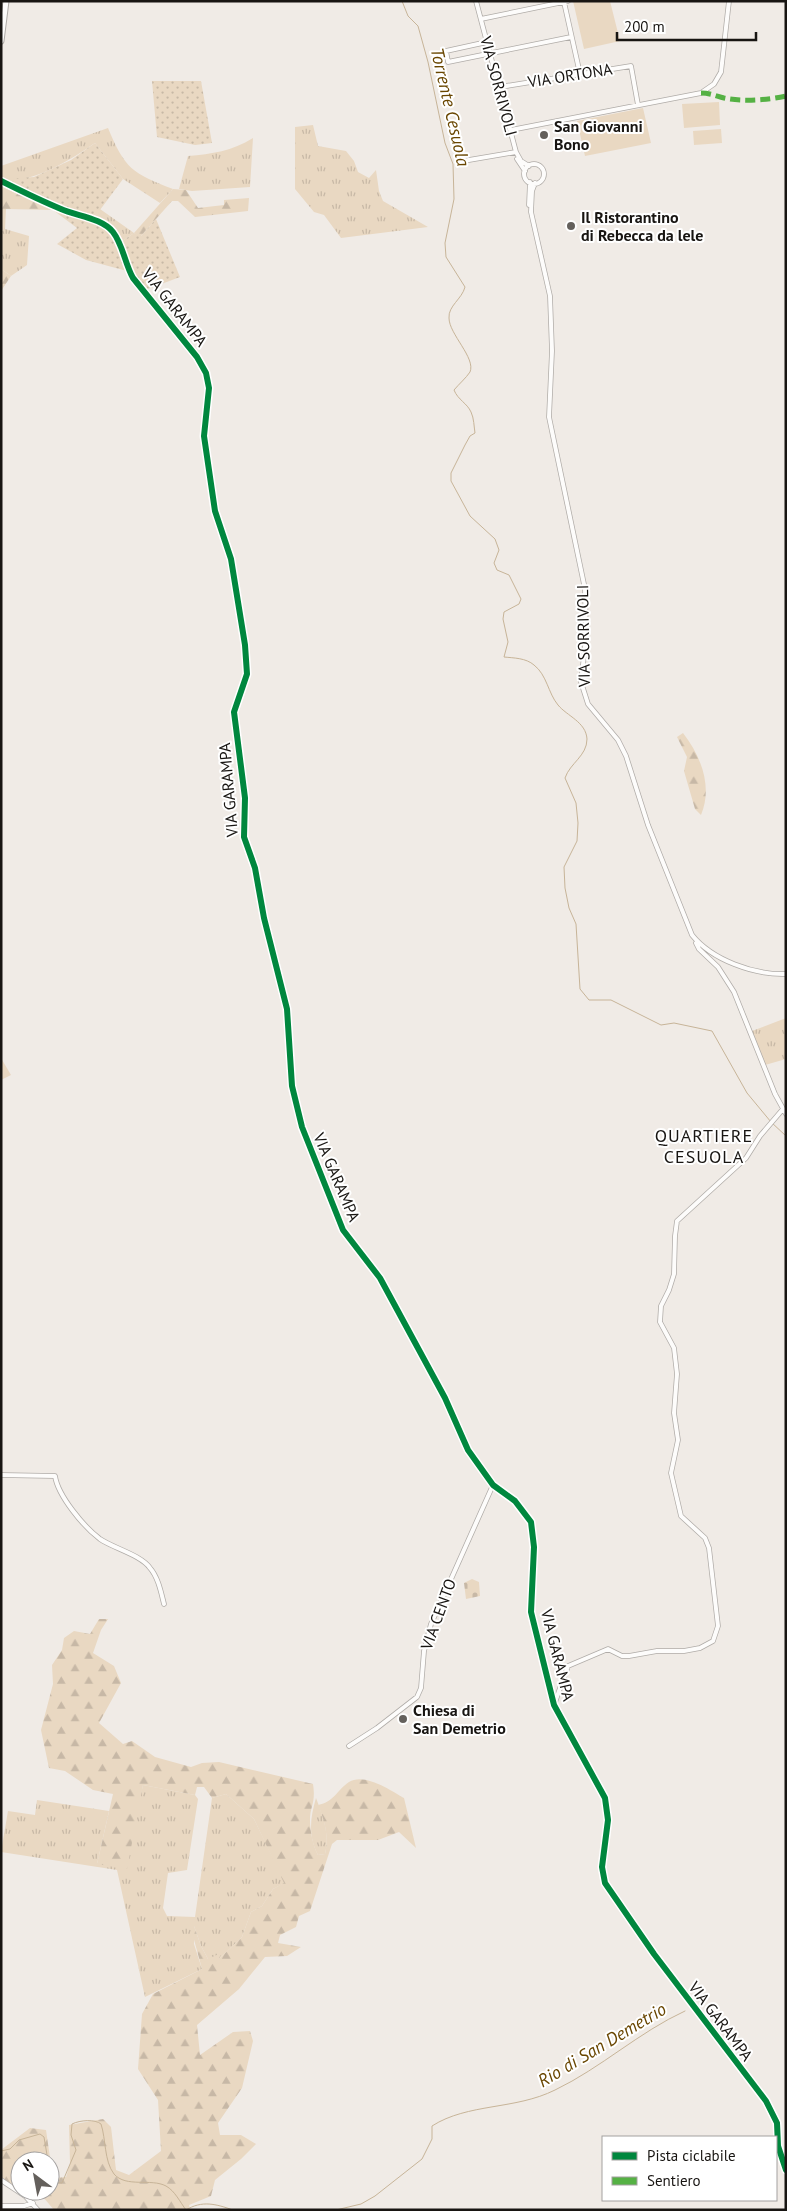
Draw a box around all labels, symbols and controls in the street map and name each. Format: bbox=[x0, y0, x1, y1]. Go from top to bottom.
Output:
scale bar bbox=[617, 10, 756, 42]
text: 200 m bbox=[624, 17, 665, 36]
street label: VIA SORRIVOLI bbox=[476, 33, 522, 138]
water label: Torrente Cesuola bbox=[426, 45, 475, 169]
street label: VIA ORTONA bbox=[525, 58, 614, 92]
place label: San Giovanni Bono bbox=[554, 116, 643, 154]
marker: San Giovanni Bono bbox=[538, 129, 550, 141]
place label: Il Ristorantino di Rebecca da lele bbox=[581, 207, 703, 245]
marker: Il Ristorantino di Rebecca da lele bbox=[565, 220, 577, 232]
street label: VIA GARAMPA bbox=[137, 263, 212, 351]
street label: VIA SORRIVOLI bbox=[572, 585, 594, 688]
street label: VIA GARAMPA bbox=[214, 742, 242, 839]
district label: QUARTIERE CESUOLA bbox=[655, 1124, 753, 1168]
street label: VIA GARAMPA bbox=[309, 1129, 365, 1225]
street label: VIA CENTO bbox=[416, 1576, 460, 1653]
street label: VIA GARAMPA bbox=[537, 1606, 579, 1704]
place label: Chiesa di San Demetrio bbox=[413, 1700, 506, 1738]
marker: Chiesa di San Demetrio bbox=[397, 1713, 409, 1725]
street label: VIA GARAMPA bbox=[684, 1977, 758, 2065]
water label: Rio di San Demetrio bbox=[533, 1997, 670, 2092]
legend bbox=[602, 2136, 777, 2201]
text: Pista ciclabile bbox=[647, 2146, 736, 2165]
north arrow bbox=[10, 2151, 60, 2201]
text: N bbox=[19, 2155, 37, 2175]
text: Sentiero bbox=[647, 2171, 701, 2190]

